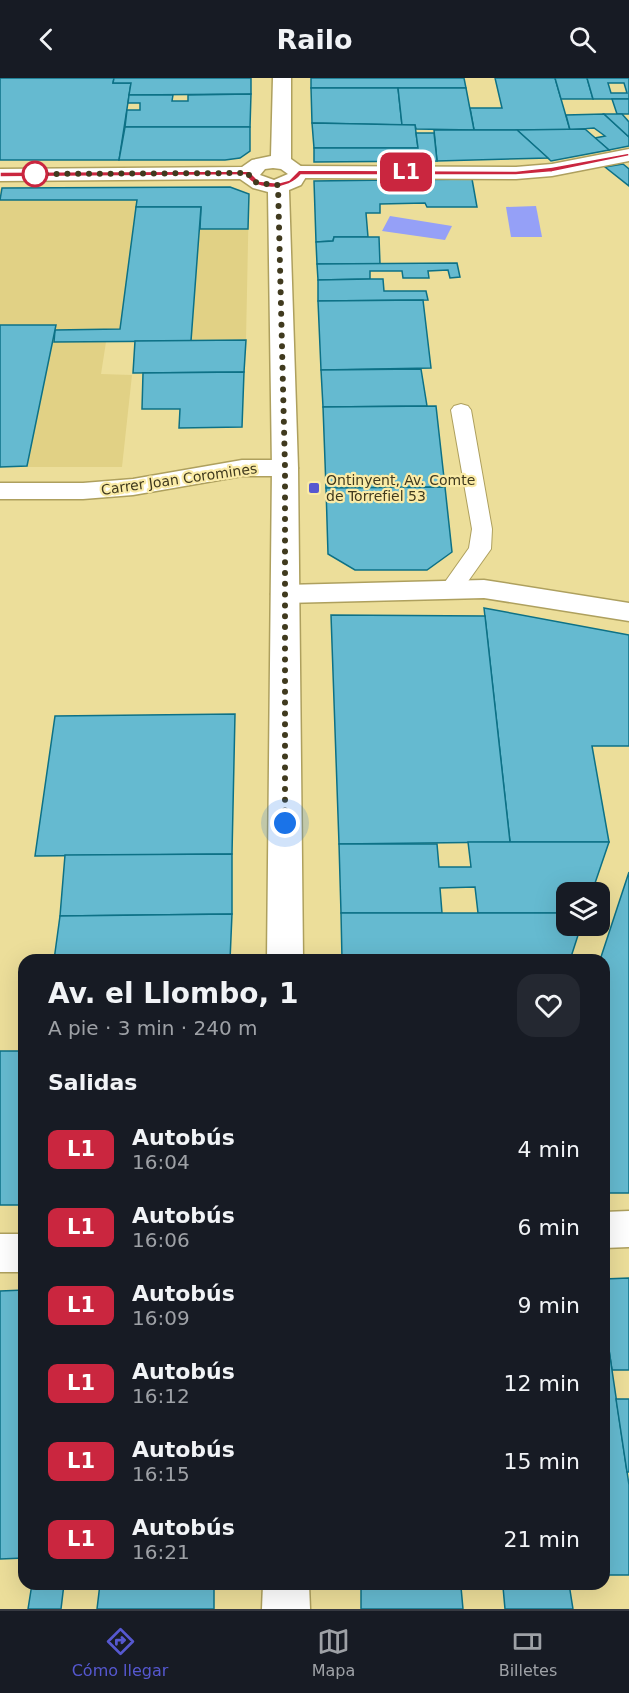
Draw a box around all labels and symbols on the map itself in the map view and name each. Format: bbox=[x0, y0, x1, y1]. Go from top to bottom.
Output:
line badge: L1 bbox=[379, 152, 433, 191]
unlabelled marker bbox=[22, 161, 48, 187]
street label: Carrer Joan Coromines bbox=[100, 460, 258, 498]
place label: Ontinyent, Av. Comte de Torrefiel 53 bbox=[326, 472, 475, 504]
marker: Ontinyent, Av. Comte de Torrefiel 53 bbox=[307, 481, 321, 495]
your location bbox=[270, 808, 300, 838]

